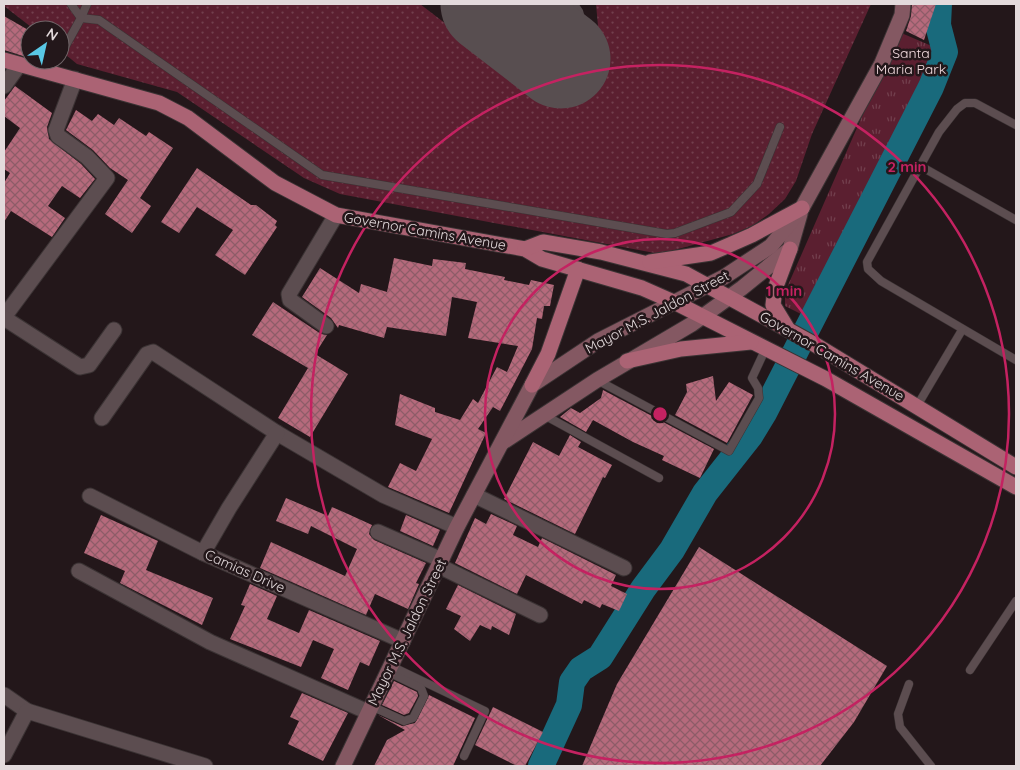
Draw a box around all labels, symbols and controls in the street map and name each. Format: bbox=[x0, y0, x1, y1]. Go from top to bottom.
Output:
north arrow bbox=[20, 20, 70, 70]
text: N bbox=[43, 24, 62, 45]
park label: Santa Maria Park bbox=[876, 44, 946, 78]
text: 2 min bbox=[887, 157, 927, 176]
street label: Governor Camins Avenue bbox=[343, 208, 508, 254]
street label: Mayor M.S. Jaldon Street bbox=[582, 266, 732, 358]
text: 1 min bbox=[766, 281, 802, 300]
street label: Governor Camins Avenue bbox=[756, 307, 908, 405]
centre of rings bbox=[651, 405, 669, 423]
street label: Camias Drive bbox=[202, 545, 288, 597]
street label: Mayor M.S. Jaldon Street bbox=[364, 556, 450, 708]

